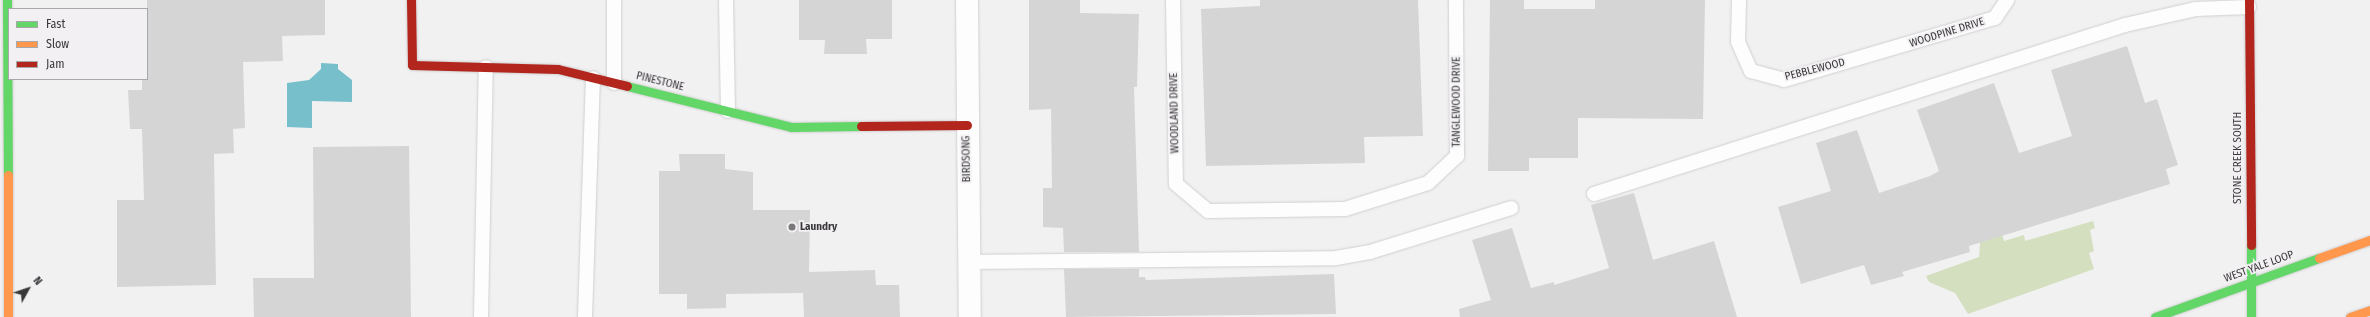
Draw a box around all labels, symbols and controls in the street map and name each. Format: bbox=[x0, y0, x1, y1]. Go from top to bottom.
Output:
legend bbox=[8, 8, 148, 80]
street label: WOODPINE DRIVE bbox=[1908, 15, 1986, 51]
text: Fast bbox=[46, 17, 65, 31]
text: Slow bbox=[46, 37, 69, 51]
street label: PEBBLEWOOD bbox=[1784, 56, 1846, 84]
text: Jam bbox=[46, 57, 64, 71]
street label: TANGLEWOOD DRIVE bbox=[1450, 57, 1464, 147]
street label: PINESTONE bbox=[635, 70, 685, 94]
street label: WOODLAND DRIVE bbox=[1168, 72, 1182, 154]
street label: STONE CREEK SOUTH bbox=[2231, 112, 2245, 204]
street label: BIRDSONG bbox=[960, 136, 974, 182]
place label: Laundry bbox=[800, 220, 837, 234]
marker: Laundry bbox=[787, 222, 797, 232]
street label: WEST YALE LOOP bbox=[2222, 248, 2296, 286]
north arrow bbox=[8, 269, 48, 309]
text: N bbox=[30, 274, 45, 288]

